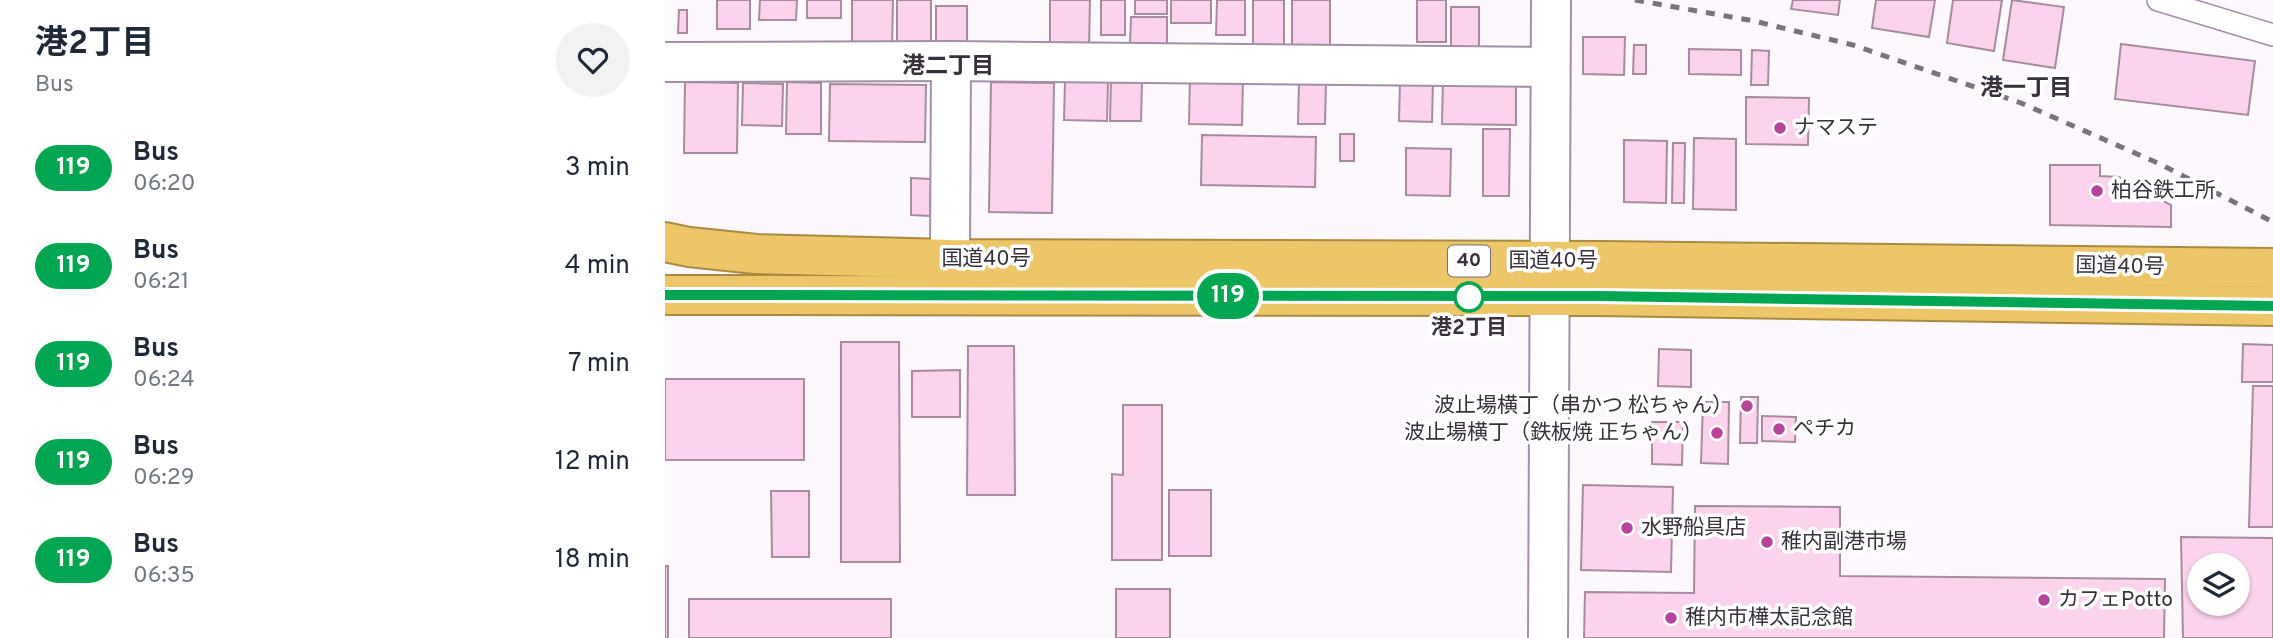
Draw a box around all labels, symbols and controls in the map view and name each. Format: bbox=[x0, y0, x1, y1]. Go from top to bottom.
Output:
button: heart bbox=[556, 23, 630, 97]
text: 港2丁目 bbox=[35, 24, 154, 66]
district label: 港二丁目 bbox=[902, 53, 994, 82]
text: Bus bbox=[35, 71, 74, 100]
district label: 港一丁目 bbox=[1980, 75, 2072, 104]
place label: ナマステ bbox=[1794, 115, 1878, 142]
marker: ナマステ bbox=[1772, 120, 1788, 136]
text: Bus bbox=[133, 137, 179, 170]
text: 3 min bbox=[565, 152, 630, 185]
text: 119 bbox=[57, 153, 90, 183]
text: 06:20 bbox=[133, 170, 196, 199]
place label: 柏谷鉄工所 bbox=[2111, 178, 2216, 205]
marker: 柏谷鉄工所 bbox=[2089, 183, 2105, 199]
text: Bus bbox=[133, 235, 179, 268]
street label: 国道40号 bbox=[941, 246, 1031, 273]
road number: 40 bbox=[1448, 246, 1490, 276]
street label: 国道40号 bbox=[1508, 248, 1598, 275]
text: 4 min bbox=[564, 250, 630, 283]
text: 119 bbox=[57, 251, 90, 281]
street label: 国道40号 bbox=[2075, 253, 2165, 281]
text: 06:21 bbox=[133, 268, 189, 297]
line badge: 119 bbox=[1188, 273, 1268, 319]
text: 119 bbox=[1211, 281, 1245, 311]
marker: 港2丁目 bbox=[1454, 282, 1484, 312]
place label: 港2丁目 bbox=[1431, 315, 1507, 342]
text: Bus bbox=[133, 333, 179, 366]
text: 7 min bbox=[568, 348, 630, 381]
text: 119 bbox=[57, 349, 90, 379]
text: 06:24 bbox=[133, 366, 195, 395]
place label: 波止場横丁（串かつ 松ちゃん） bbox=[1434, 393, 1733, 420]
marker: 波止場横丁（串かつ 松ちゃん） bbox=[1739, 398, 1755, 414]
place label: ペチカ bbox=[1793, 416, 1856, 443]
place label: 波止場横丁（鉄板焼 正ちゃん） bbox=[1404, 420, 1703, 447]
marker: ペチカ bbox=[1771, 421, 1787, 437]
marker: 波止場横丁（鉄板焼 正ちゃん） bbox=[1709, 425, 1725, 441]
text: Bus bbox=[133, 431, 179, 464]
text: 12 min bbox=[555, 446, 630, 479]
text: 119 bbox=[57, 447, 90, 477]
text: 06:29 bbox=[133, 464, 194, 493]
place label: 水野船具店 bbox=[1641, 515, 1746, 542]
marker: 水野船具店 bbox=[1619, 520, 1635, 536]
text: Bus bbox=[133, 529, 179, 562]
place label: 稚内副港市場 bbox=[1781, 529, 1907, 556]
marker: 稚内副港市場 bbox=[1759, 534, 1775, 550]
text: 18 min bbox=[555, 544, 630, 577]
text: 119 bbox=[57, 545, 90, 575]
map controls bbox=[2187, 553, 2250, 616]
button: layers bbox=[2187, 553, 2250, 616]
text: 06:35 bbox=[133, 562, 195, 591]
place label: カフェPotto bbox=[2058, 587, 2173, 614]
marker: カフェPotto bbox=[2036, 592, 2052, 608]
place label: 稚内市樺太記念館 bbox=[1685, 605, 1853, 632]
marker: 稚内市樺太記念館 bbox=[1663, 610, 1679, 626]

